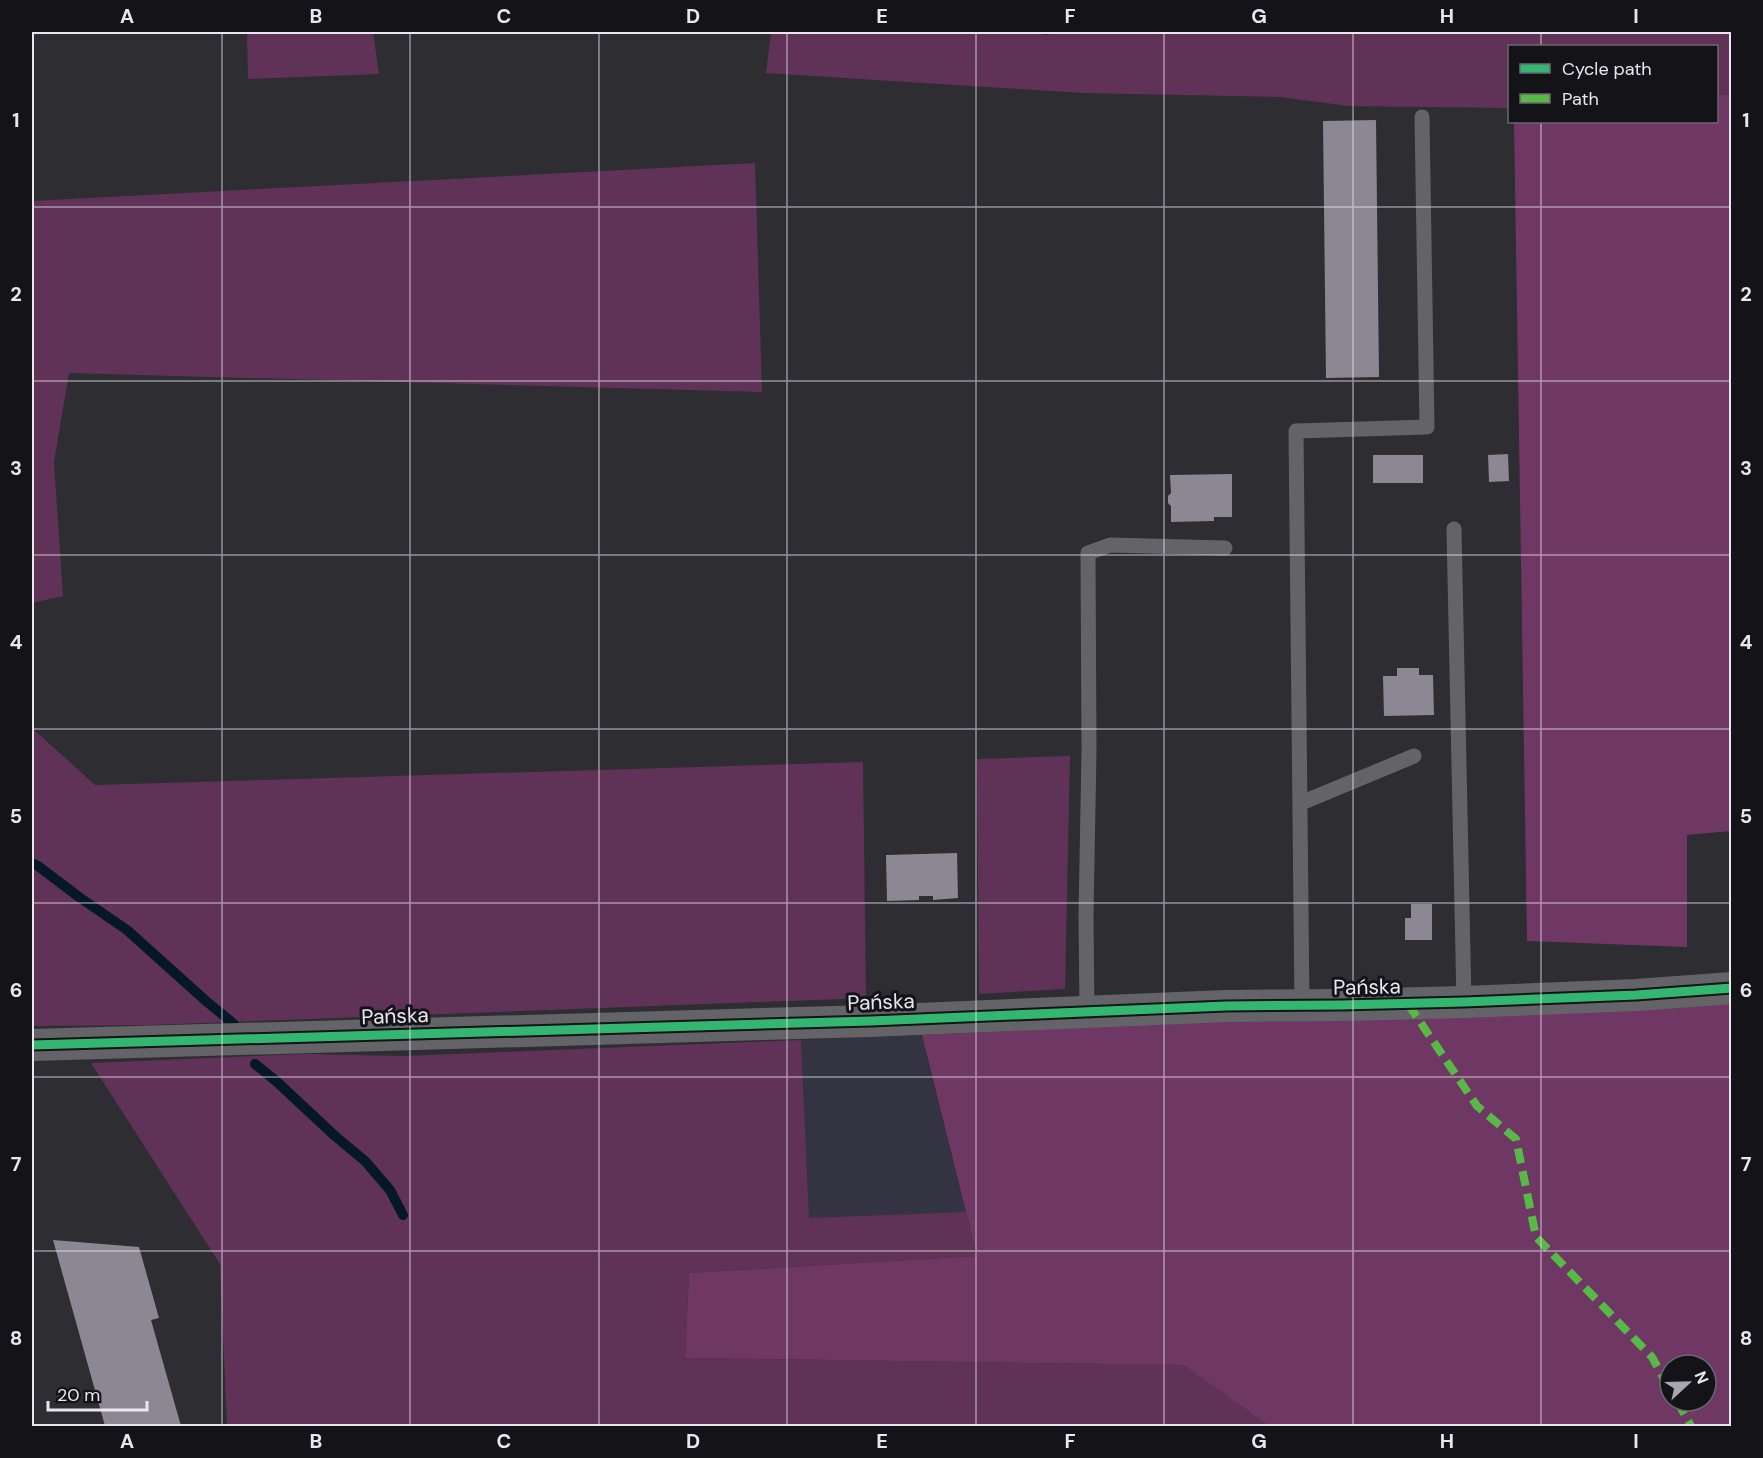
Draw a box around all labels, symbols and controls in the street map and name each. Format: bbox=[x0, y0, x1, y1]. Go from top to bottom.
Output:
text: A bbox=[120, 3, 134, 29]
text: B bbox=[310, 3, 322, 29]
text: C bbox=[497, 3, 511, 29]
text: D bbox=[686, 3, 700, 29]
text: E bbox=[876, 3, 888, 29]
text: F bbox=[1064, 3, 1076, 29]
text: G bbox=[1251, 3, 1267, 29]
text: H bbox=[1440, 3, 1454, 29]
text: I bbox=[1633, 3, 1639, 29]
legend bbox=[1508, 45, 1718, 123]
text: Cycle path bbox=[1562, 57, 1652, 81]
text: Path bbox=[1562, 87, 1599, 111]
text: 1 bbox=[12, 107, 20, 133]
text: 1 bbox=[1742, 107, 1750, 133]
text: 2 bbox=[10, 281, 22, 307]
text: 2 bbox=[1740, 281, 1752, 307]
text: 3 bbox=[10, 455, 22, 481]
text: 3 bbox=[1740, 455, 1752, 481]
text: 4 bbox=[10, 629, 23, 655]
text: 4 bbox=[1740, 629, 1753, 655]
text: 5 bbox=[10, 803, 22, 829]
text: 5 bbox=[1740, 803, 1752, 829]
street label: Pańska bbox=[1333, 972, 1401, 1002]
text: 6 bbox=[10, 977, 22, 1003]
text: 6 bbox=[1740, 977, 1752, 1003]
street label: Pańska bbox=[847, 987, 915, 1017]
street label: Pańska bbox=[361, 1001, 429, 1031]
text: 7 bbox=[11, 1151, 22, 1177]
text: 7 bbox=[1741, 1151, 1752, 1177]
text: 8 bbox=[10, 1325, 22, 1351]
text: 8 bbox=[1740, 1325, 1752, 1351]
north arrow bbox=[1658, 1353, 1718, 1413]
text: N bbox=[1690, 1368, 1713, 1387]
scale bar bbox=[48, 1374, 147, 1412]
text: 20 m bbox=[57, 1383, 100, 1407]
text: A bbox=[120, 1428, 134, 1454]
text: B bbox=[310, 1428, 322, 1454]
text: C bbox=[497, 1428, 511, 1454]
text: D bbox=[686, 1428, 700, 1454]
text: E bbox=[876, 1428, 888, 1454]
text: F bbox=[1064, 1428, 1076, 1454]
text: G bbox=[1251, 1428, 1267, 1454]
text: H bbox=[1440, 1428, 1454, 1454]
text: I bbox=[1633, 1428, 1639, 1454]

